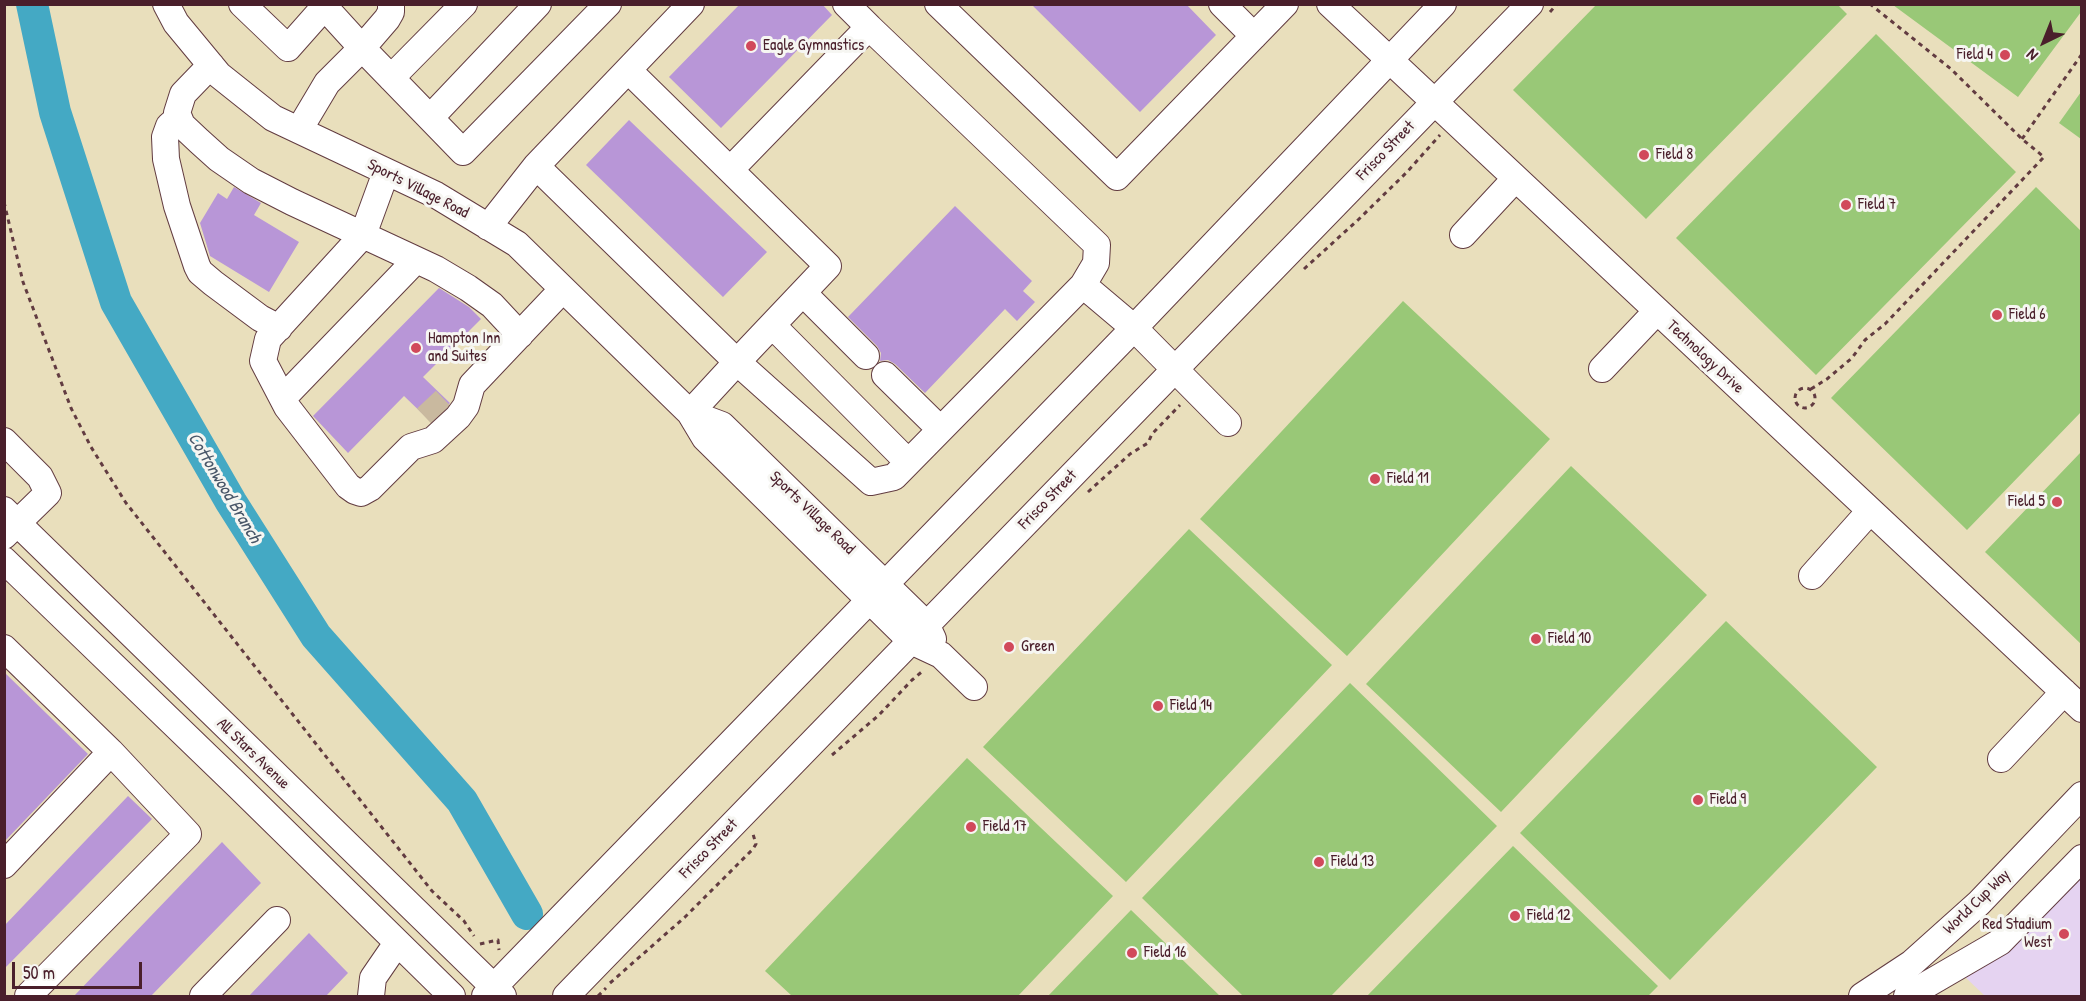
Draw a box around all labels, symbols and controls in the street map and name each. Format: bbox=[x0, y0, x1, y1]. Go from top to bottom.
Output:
north arrow bbox=[2014, 12, 2074, 72]
place label: Eagle Gymnastics bbox=[763, 36, 864, 56]
marker: Eagle Gymnastics bbox=[744, 39, 758, 53]
text: N bbox=[2021, 44, 2042, 66]
place label: Field 4 bbox=[1957, 45, 1993, 65]
marker: Field 4 bbox=[1998, 48, 2012, 62]
street label: Frisco Street bbox=[1353, 117, 1419, 185]
place label: Field 8 bbox=[1656, 145, 1693, 165]
marker: Field 8 bbox=[1637, 148, 1651, 162]
street label: Sports Village Road bbox=[364, 155, 472, 223]
place label: Field 7 bbox=[1858, 195, 1896, 215]
marker: Field 7 bbox=[1839, 198, 1853, 212]
place label: Field 6 bbox=[2009, 305, 2046, 325]
marker: Field 6 bbox=[1990, 308, 2004, 322]
street label: Technology Drive bbox=[1662, 316, 1748, 398]
place label: Hampton Inn and Suites bbox=[428, 329, 501, 367]
marker: Hampton Inn and Suites bbox=[409, 341, 423, 355]
water label: Cottonwood Branch bbox=[183, 429, 265, 547]
street label: Frisco Street bbox=[1015, 466, 1081, 534]
street label: Sports Village Road bbox=[765, 467, 859, 559]
place label: Field 11 bbox=[1387, 469, 1429, 489]
marker: Field 11 bbox=[1368, 472, 1382, 486]
place label: Field 5 bbox=[2008, 492, 2045, 512]
marker: Field 5 bbox=[2050, 495, 2064, 509]
place label: Field 10 bbox=[1548, 629, 1591, 649]
marker: Field 10 bbox=[1529, 632, 1543, 646]
place label: Green bbox=[1021, 637, 1055, 657]
marker: Green bbox=[1002, 640, 1016, 654]
place label: Field 14 bbox=[1170, 696, 1212, 716]
marker: Field 14 bbox=[1151, 699, 1165, 713]
street label: All Stars Avenue bbox=[212, 714, 294, 794]
place label: Field 9 bbox=[1710, 790, 1746, 810]
marker: Field 9 bbox=[1691, 793, 1705, 807]
street label: Frisco Street bbox=[676, 815, 742, 883]
place label: Field 17 bbox=[983, 817, 1027, 837]
marker: Field 17 bbox=[964, 820, 978, 834]
place label: Field 13 bbox=[1331, 852, 1374, 872]
marker: Field 13 bbox=[1312, 855, 1326, 869]
street label: World Cup Way bbox=[1940, 865, 2014, 939]
place label: Field 12 bbox=[1527, 906, 1570, 926]
marker: Field 12 bbox=[1508, 909, 1522, 923]
place label: Red Stadium West bbox=[1982, 915, 2052, 953]
marker: Red Stadium West bbox=[2057, 927, 2071, 941]
place label: Field 16 bbox=[1144, 943, 1186, 963]
marker: Field 16 bbox=[1125, 946, 1139, 960]
scale bar bbox=[15, 950, 146, 988]
text: 50 m bbox=[23, 960, 55, 985]

